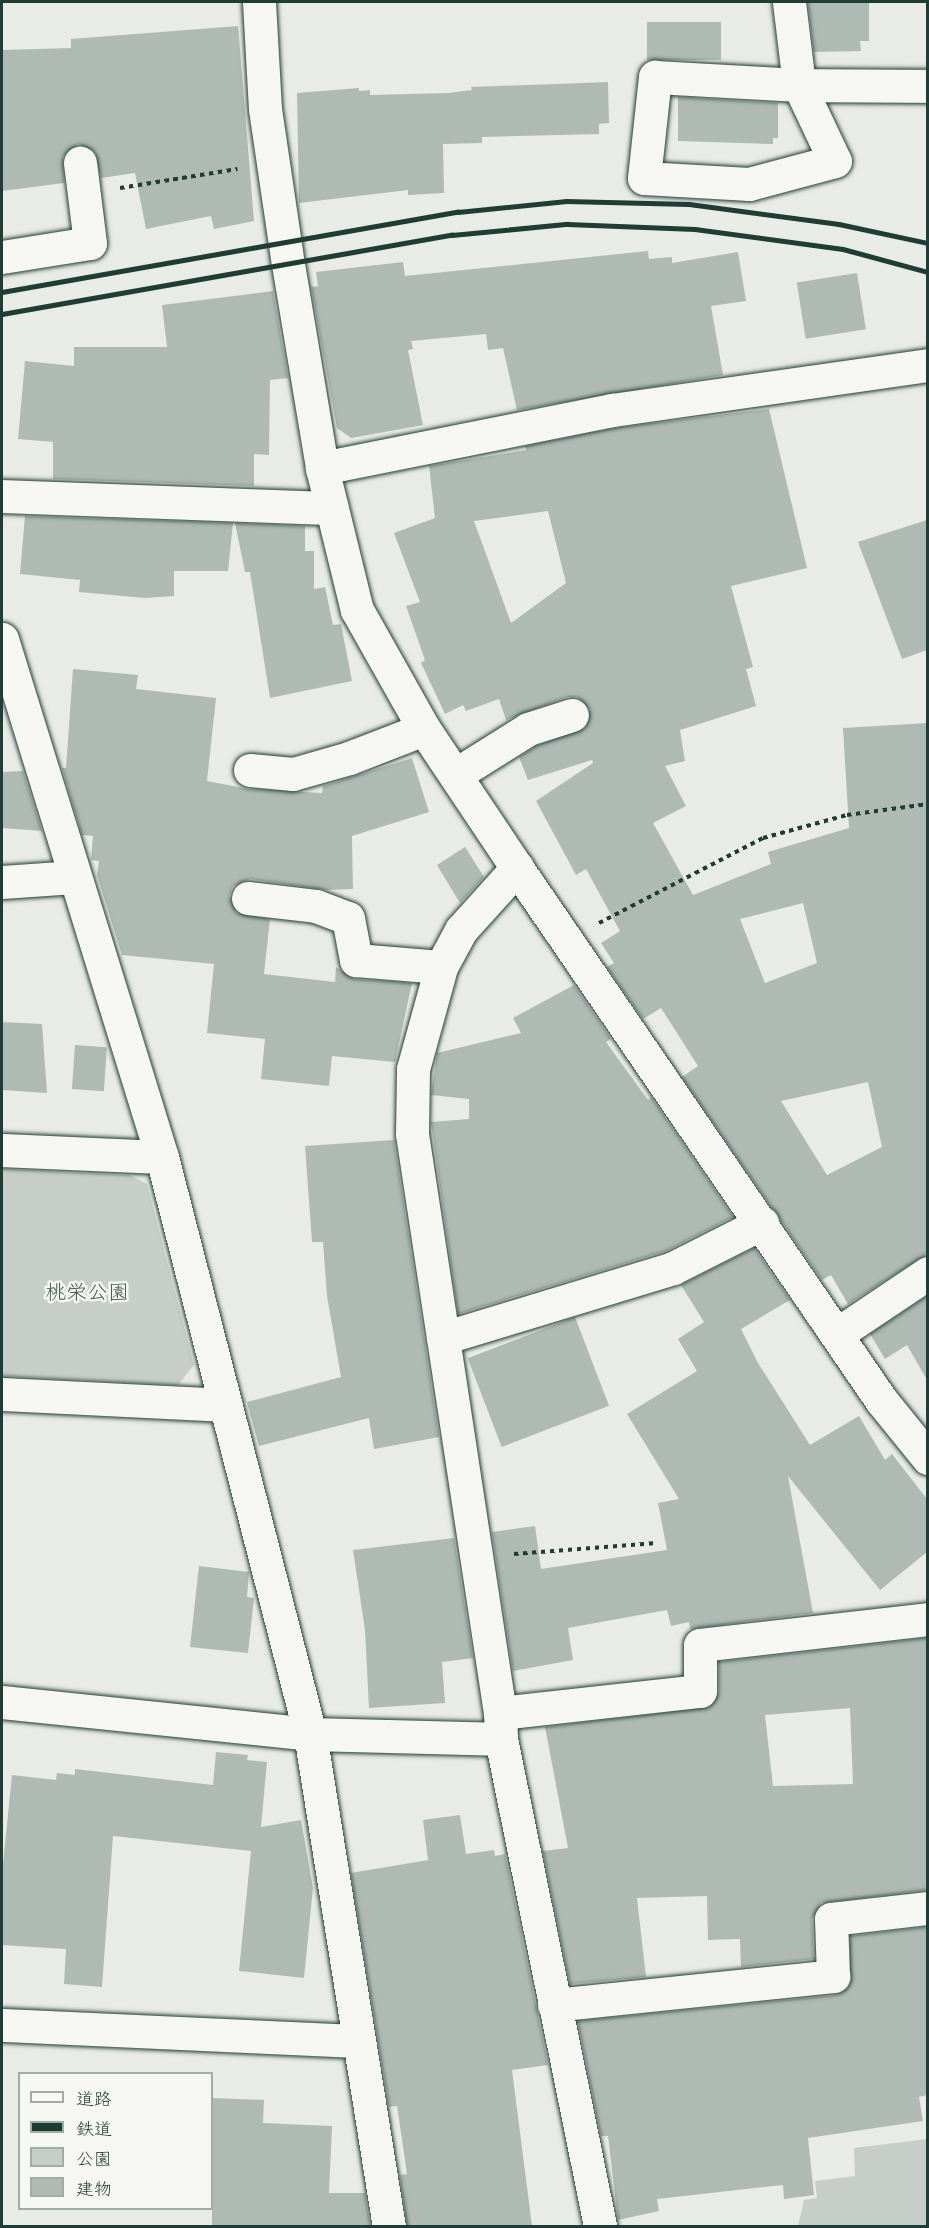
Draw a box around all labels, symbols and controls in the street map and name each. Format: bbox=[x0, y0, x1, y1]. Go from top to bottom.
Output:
park label: 桃栄公園 bbox=[45, 1280, 129, 1306]
legend bbox=[18, 2072, 213, 2210]
text: 道路 bbox=[76, 2089, 112, 2110]
text: 鉄道 bbox=[76, 2119, 112, 2140]
text: 公園 bbox=[76, 2149, 112, 2170]
text: 建物 bbox=[76, 2179, 112, 2200]

